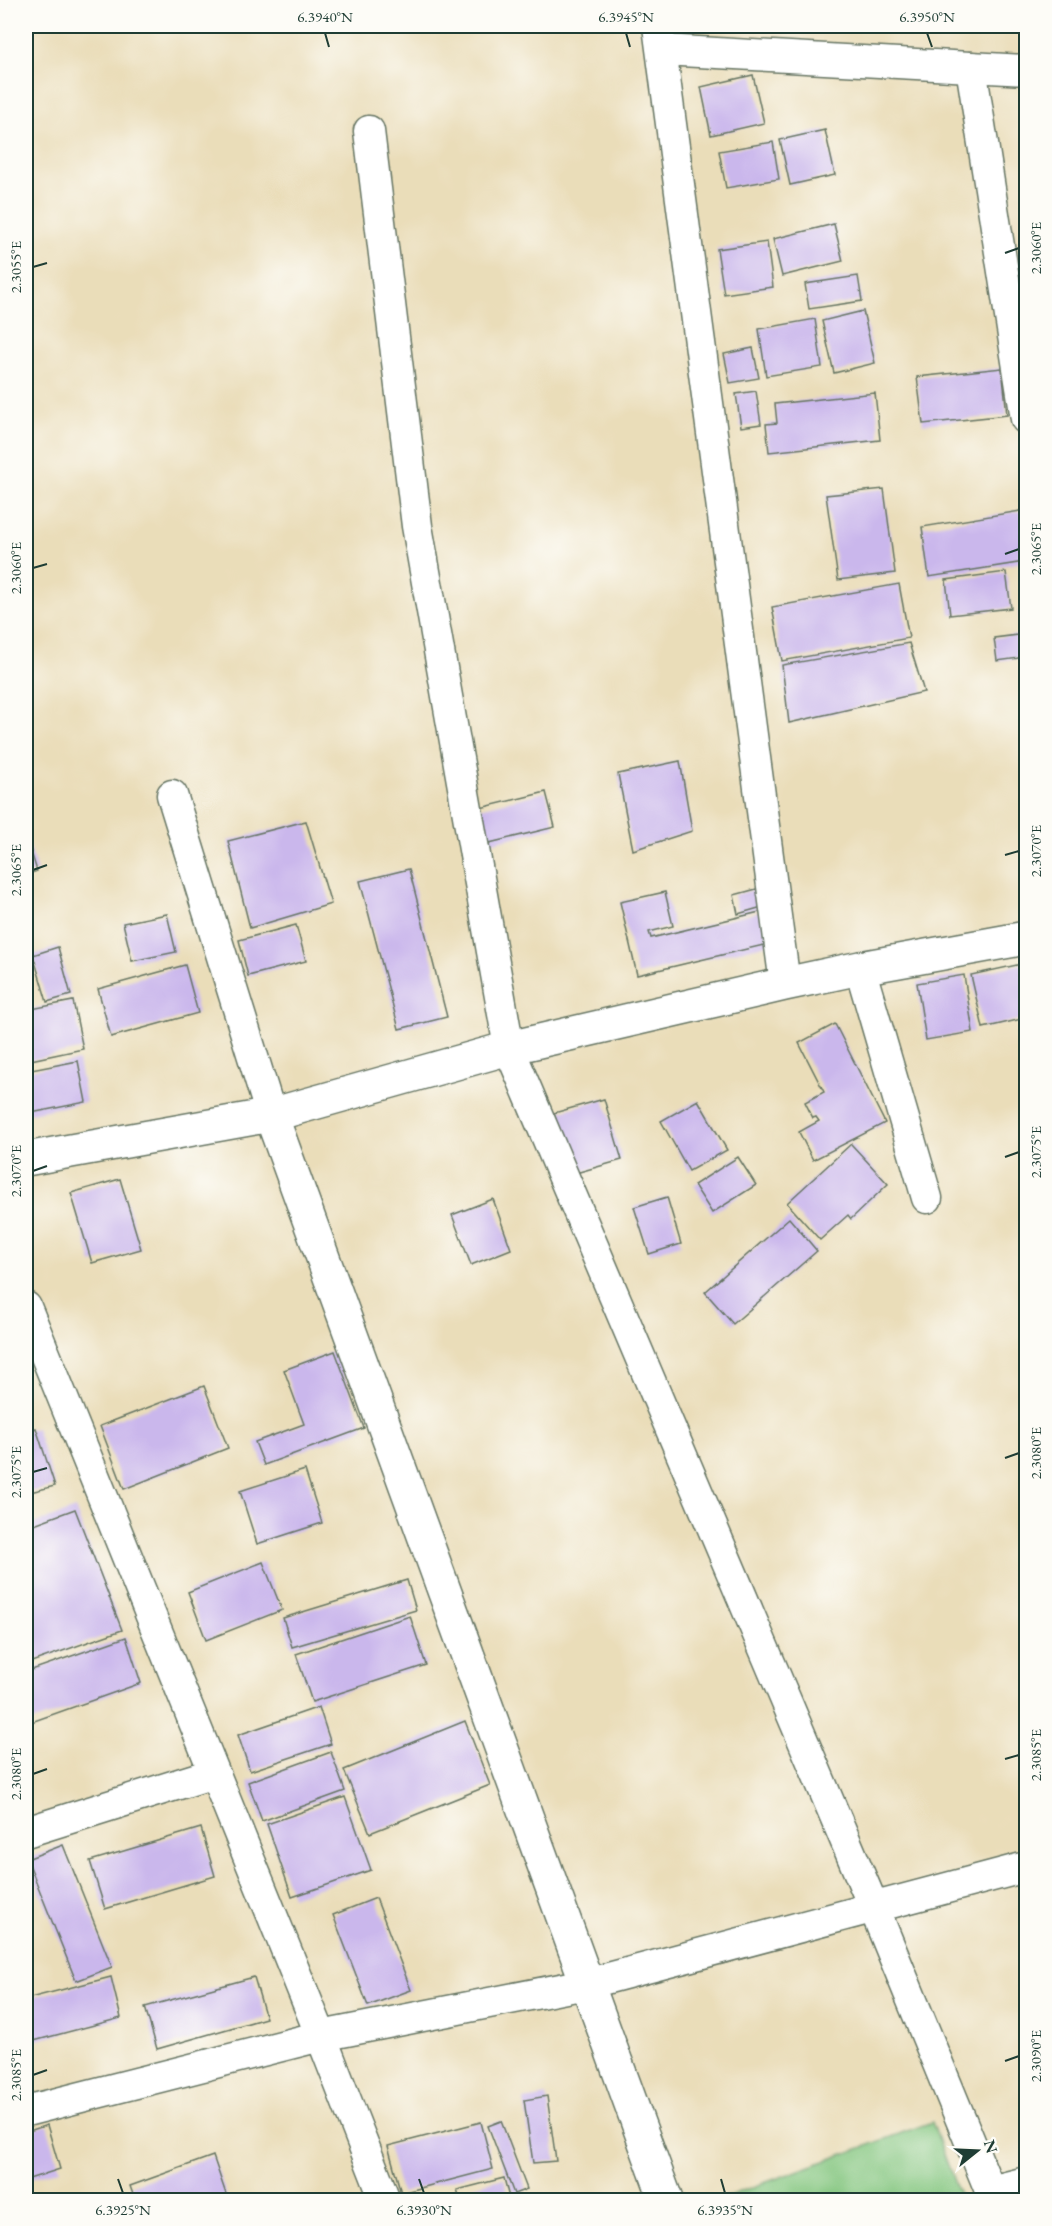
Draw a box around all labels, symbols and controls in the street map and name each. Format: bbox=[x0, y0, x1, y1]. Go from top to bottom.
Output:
text: 6.3940°N bbox=[297, 7, 353, 26]
text: 6.3945°N bbox=[598, 7, 654, 26]
text: 6.3950°N bbox=[899, 7, 955, 26]
text: 2.3060°E bbox=[1026, 221, 1045, 274]
text: 2.3055°E bbox=[6, 240, 25, 293]
text: 2.3065°E bbox=[1026, 522, 1045, 575]
text: 2.3060°E bbox=[6, 541, 25, 594]
text: 2.3070°E bbox=[1026, 824, 1045, 877]
text: 2.3065°E bbox=[6, 843, 25, 896]
text: 2.3075°E bbox=[1026, 1125, 1045, 1178]
text: 2.3070°E bbox=[6, 1144, 25, 1197]
text: 2.3080°E bbox=[1026, 1426, 1045, 1479]
text: 2.3075°E bbox=[6, 1445, 25, 1498]
text: 2.3085°E bbox=[1026, 1728, 1045, 1781]
text: 2.3080°E bbox=[6, 1747, 25, 1800]
text: 2.3090°E bbox=[1026, 2029, 1045, 2082]
text: 2.3085°E bbox=[6, 2048, 25, 2101]
north arrow bbox=[947, 2121, 1007, 2181]
text: N bbox=[979, 2137, 1003, 2156]
text: 6.3925°N bbox=[95, 2200, 151, 2219]
text: 6.3930°N bbox=[396, 2200, 452, 2219]
text: 6.3935°N bbox=[697, 2200, 753, 2219]

